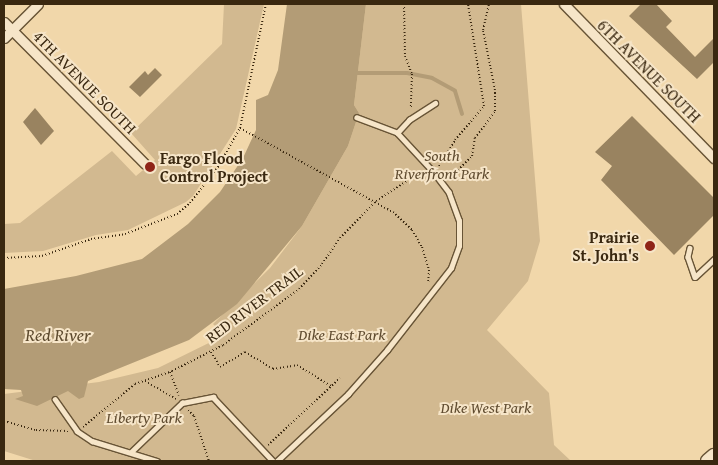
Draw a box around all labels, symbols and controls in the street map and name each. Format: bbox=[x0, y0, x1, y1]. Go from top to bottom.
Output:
street label: 6TH AVENUE SOUTH bbox=[593, 15, 705, 127]
street label: 4TH AVENUE SOUTH bbox=[29, 26, 141, 138]
park label: South Riverfront Park bbox=[395, 145, 489, 183]
place label: Fargo Flood Control Project bbox=[160, 148, 268, 186]
marker: Fargo Flood Control Project bbox=[144, 161, 156, 173]
place label: Prairie St. John's bbox=[572, 227, 639, 265]
marker: Prairie St. John's bbox=[643, 239, 657, 253]
street label: RED RIVER TRAIL bbox=[202, 261, 306, 347]
water label: Red River bbox=[25, 324, 91, 346]
park label: Dike East Park bbox=[298, 324, 386, 344]
park label: Dike West Park bbox=[441, 397, 531, 417]
park label: Liberty Park bbox=[106, 407, 182, 427]

